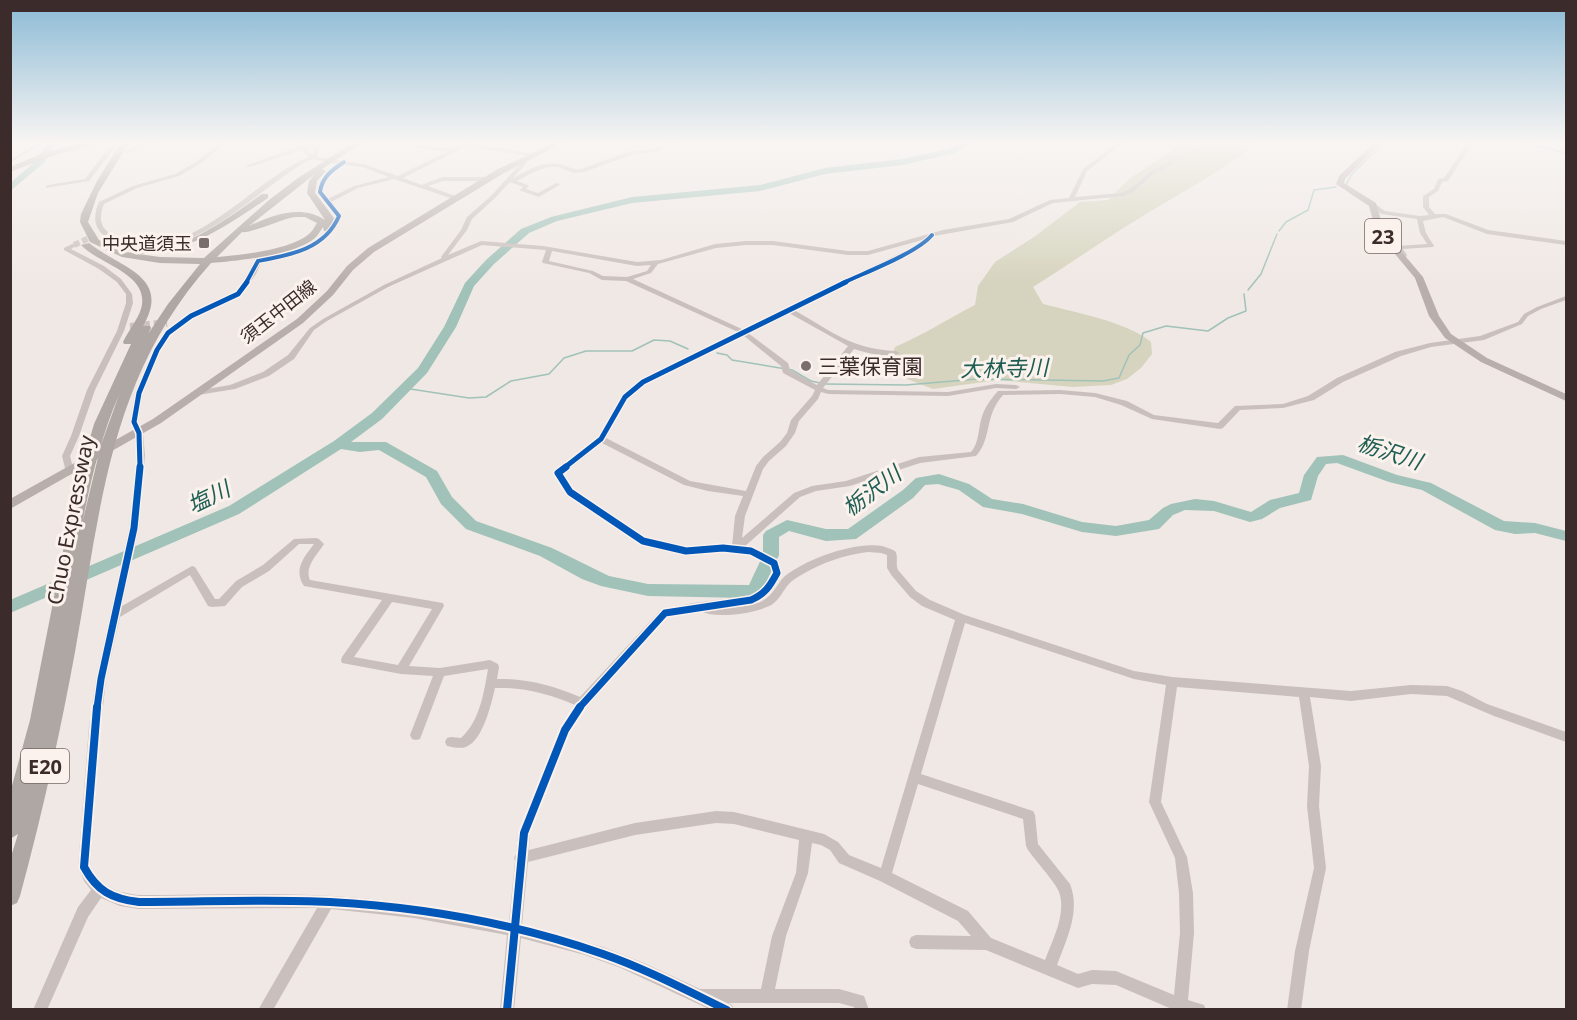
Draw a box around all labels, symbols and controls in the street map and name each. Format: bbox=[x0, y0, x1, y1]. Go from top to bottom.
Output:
road number: 23 bbox=[1365, 219, 1401, 253]
place label: 中央道須玉 bbox=[102, 231, 192, 255]
marker: 中央道須玉 bbox=[197, 236, 211, 250]
street label: 須玉中田線 bbox=[235, 274, 321, 348]
water label: 大林寺川 bbox=[960, 351, 1050, 383]
place label: 三葉保育園 bbox=[818, 352, 923, 380]
marker: 三葉保育園 bbox=[799, 359, 813, 373]
water label: 栃沢川 bbox=[1354, 427, 1428, 476]
street label: Chuo Expressway bbox=[40, 432, 100, 607]
water label: 栃沢川 bbox=[836, 457, 908, 522]
water label: 塩川 bbox=[182, 472, 236, 519]
road number: E20 bbox=[21, 749, 69, 783]

